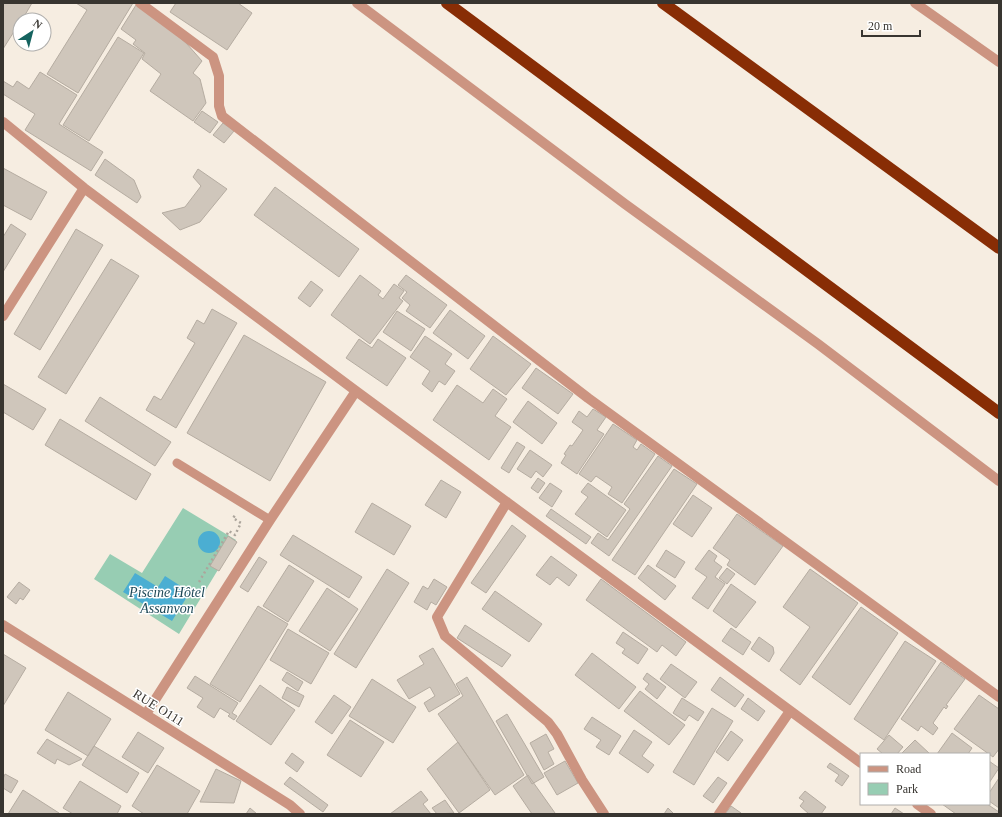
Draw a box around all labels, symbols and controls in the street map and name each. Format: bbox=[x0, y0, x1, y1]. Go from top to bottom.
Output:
north arrow bbox=[12, 12, 52, 52]
scale bar bbox=[862, 12, 920, 38]
text: N bbox=[31, 17, 45, 31]
text: 20 m bbox=[868, 19, 893, 33]
water label: Piscine Hôtel Assanvon bbox=[128, 585, 205, 616]
street label: RUE O111 bbox=[131, 686, 187, 729]
legend bbox=[860, 753, 990, 805]
text: Road bbox=[896, 762, 921, 776]
text: Park bbox=[896, 782, 918, 796]

